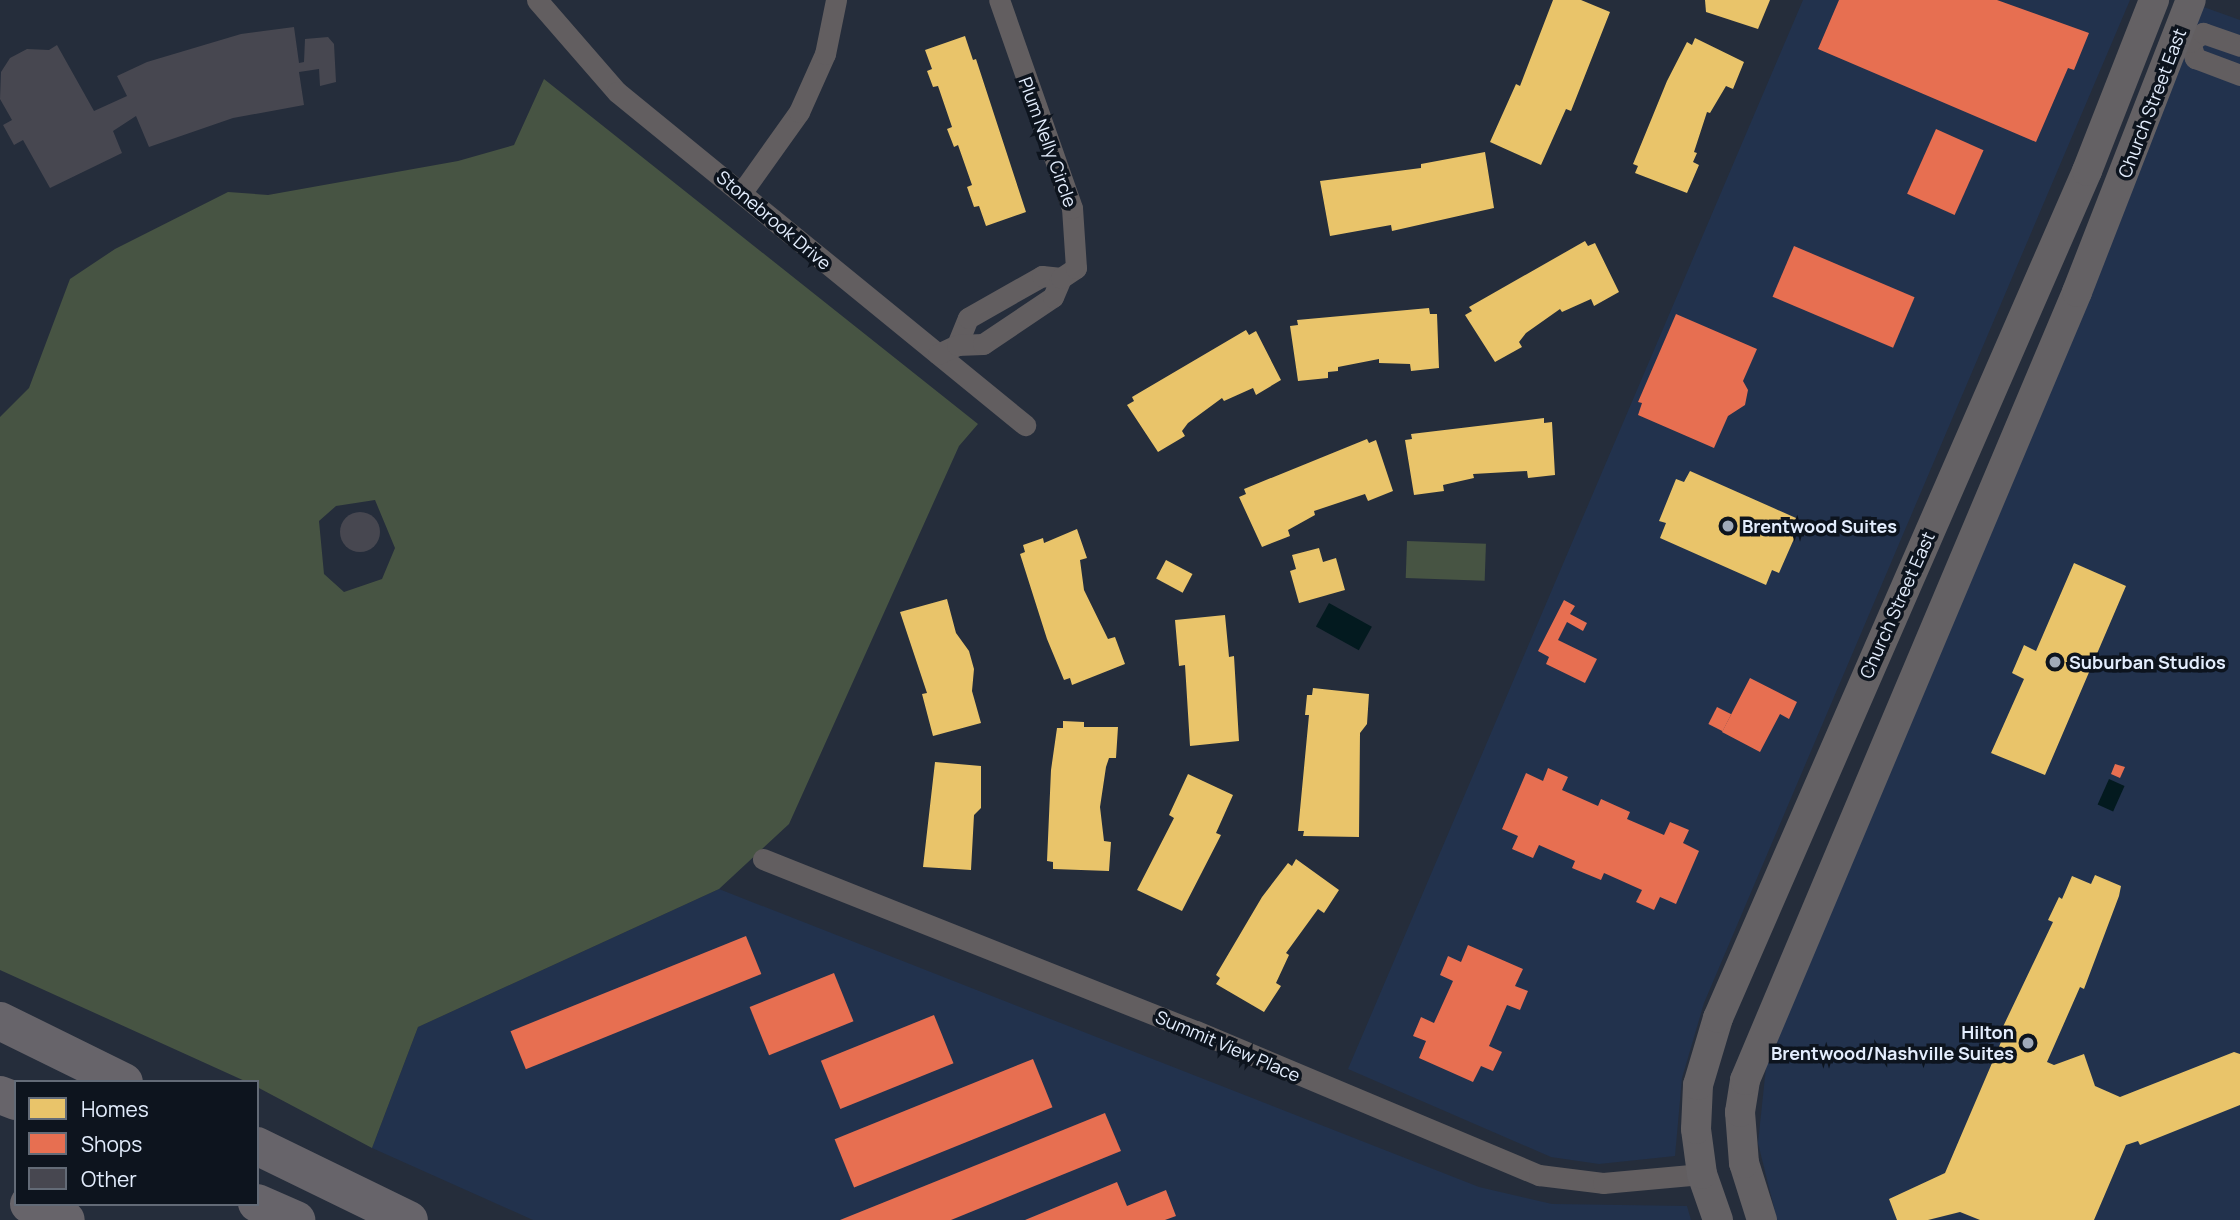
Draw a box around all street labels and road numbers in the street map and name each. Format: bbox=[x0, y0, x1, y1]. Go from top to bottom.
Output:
street label: Church Street East bbox=[2114, 25, 2190, 181]
street label: Plum Nelly Circle bbox=[1014, 74, 1082, 210]
street label: Stonebrook Drive bbox=[712, 166, 836, 274]
street label: Church Street East bbox=[1855, 528, 1939, 682]
street label: Summit View Place bbox=[1152, 1006, 1304, 1086]

